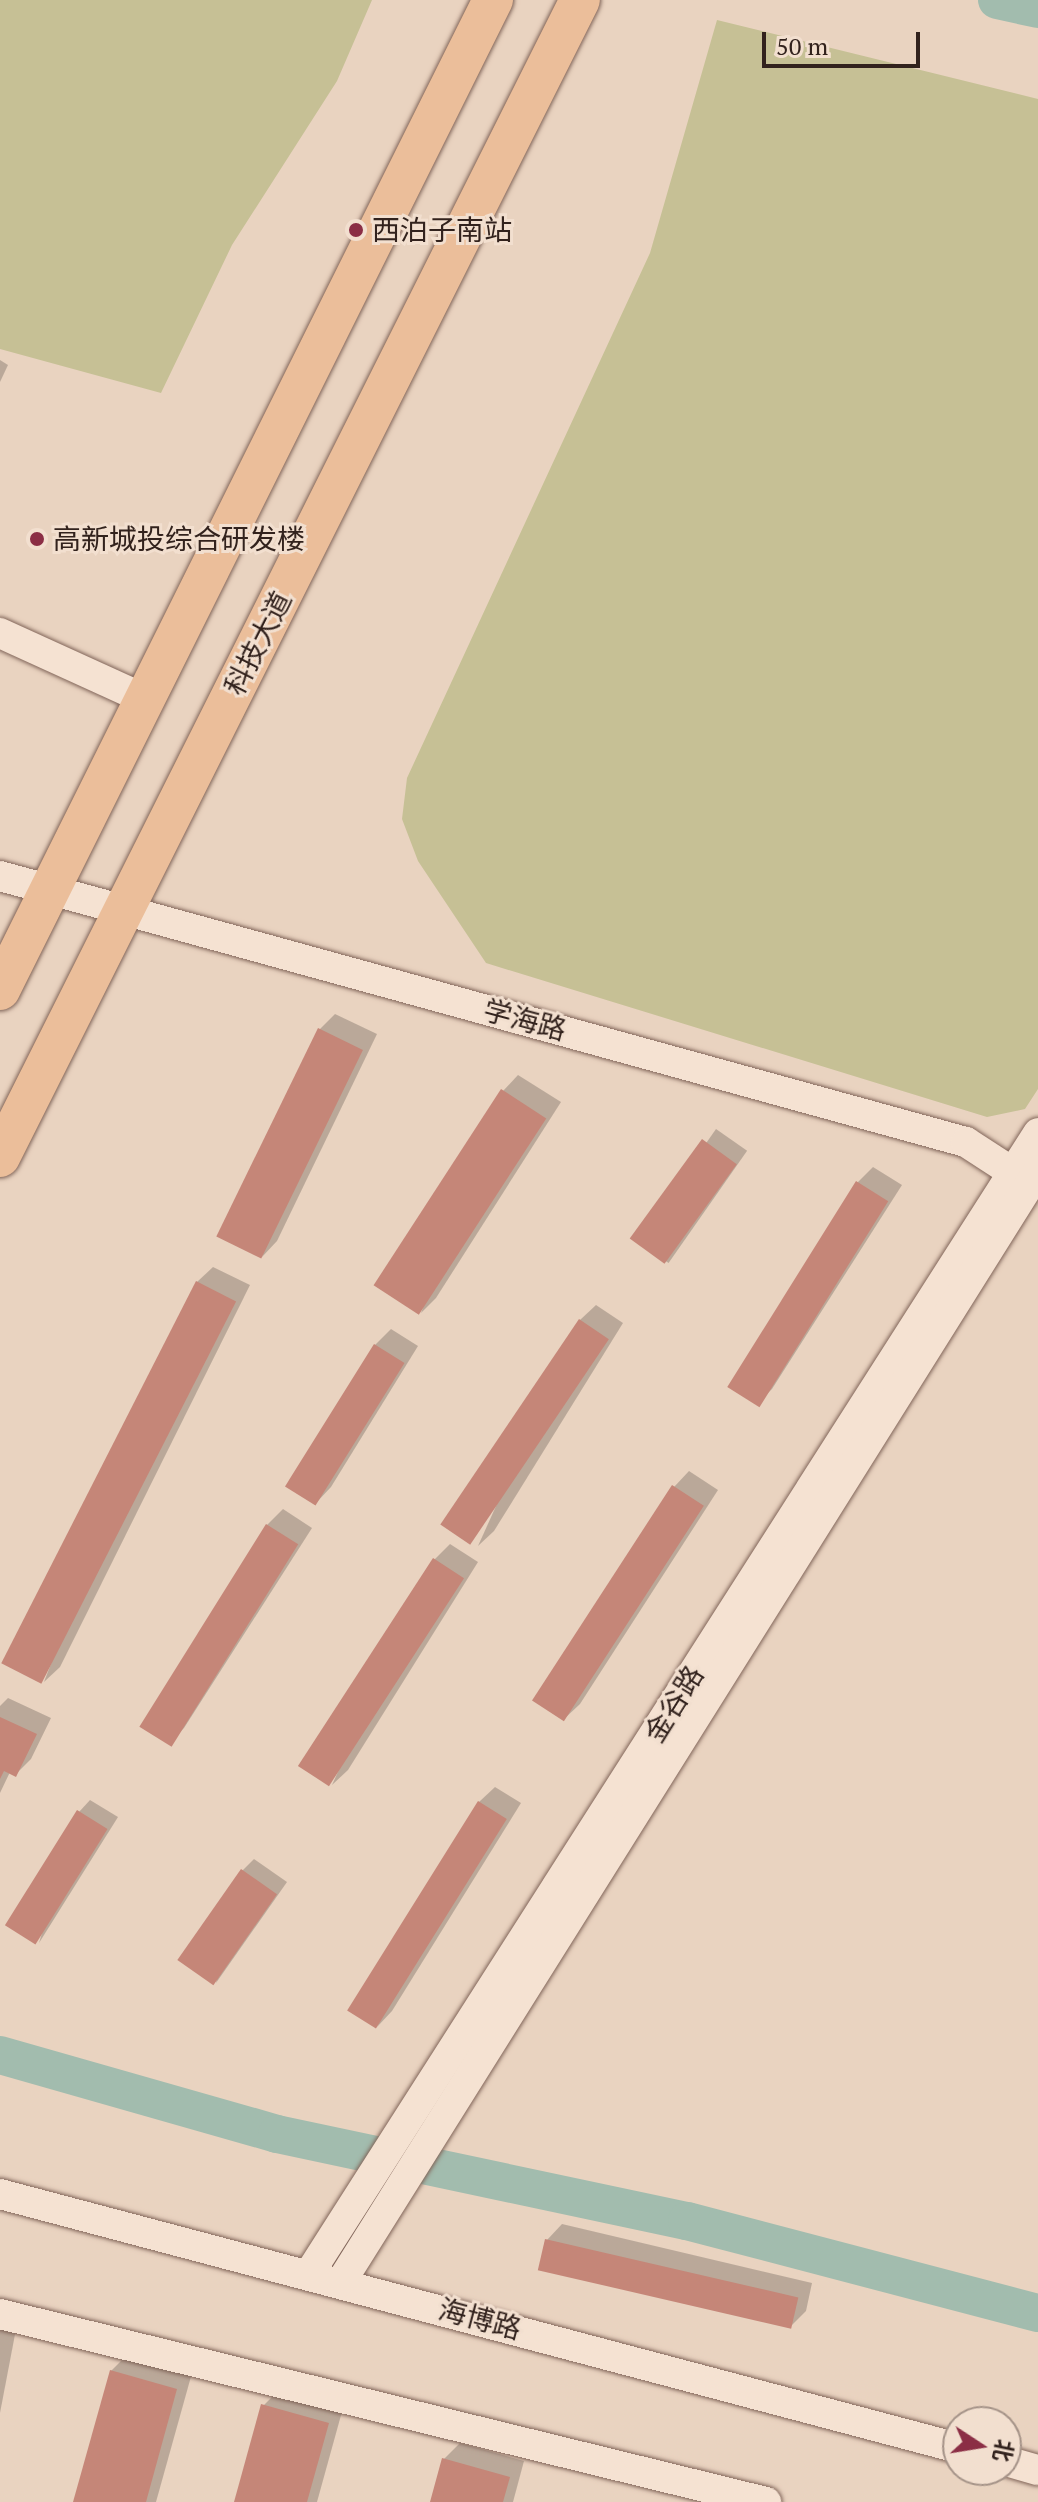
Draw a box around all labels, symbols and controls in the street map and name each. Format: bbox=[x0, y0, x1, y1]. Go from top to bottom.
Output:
scale bar bbox=[766, 16, 924, 66]
text: 50 m bbox=[776, 30, 828, 62]
place label: 西泊子南站 bbox=[372, 213, 512, 247]
marker: 西泊子南站 bbox=[347, 221, 365, 239]
place label: 高新城投综合研发楼 bbox=[53, 522, 305, 556]
marker: 高新城投综合研发楼 bbox=[28, 530, 46, 548]
street label: 科技大道 bbox=[218, 585, 298, 701]
street label: 学海路 bbox=[480, 993, 570, 1047]
street label: 金谷路 bbox=[637, 1659, 711, 1749]
street label: 海博路 bbox=[435, 2292, 525, 2346]
north arrow bbox=[942, 2406, 1022, 2486]
text: 北 bbox=[988, 2437, 1020, 2464]

